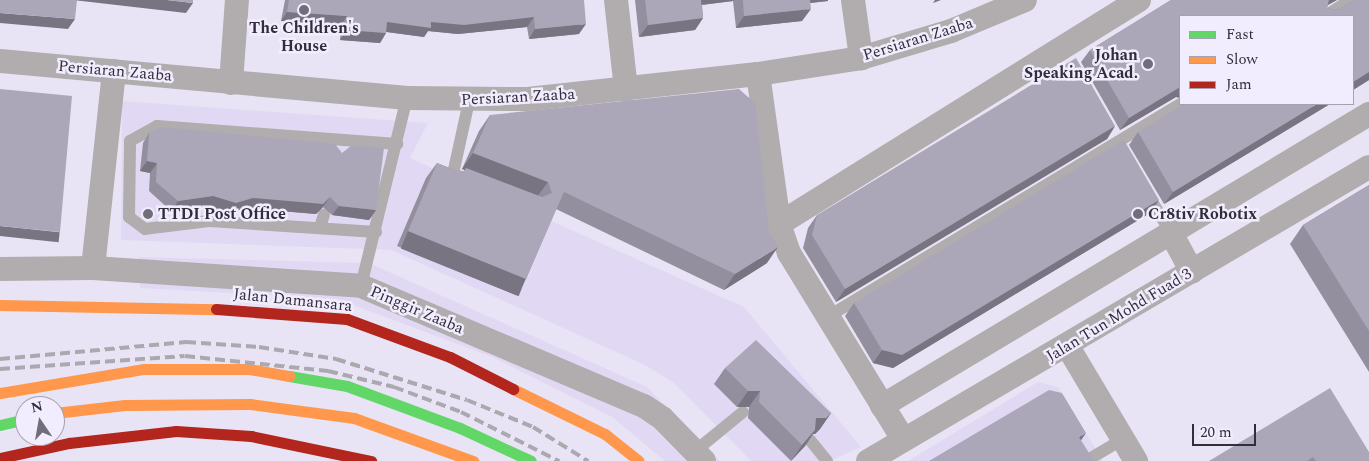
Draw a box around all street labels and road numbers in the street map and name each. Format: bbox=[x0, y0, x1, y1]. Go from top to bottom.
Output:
street label: Persiaran Zaaba bbox=[861, 13, 975, 65]
street label: Persiaran Zaaba bbox=[57, 56, 173, 86]
street label: Persiaran Zaaba bbox=[461, 84, 575, 110]
street label: Jalan Tun Mohd Fuad 3 bbox=[1043, 264, 1195, 366]
street label: Pinggir Zaaba bbox=[367, 282, 467, 338]
street label: Jalan Damansara bbox=[233, 284, 353, 316]

